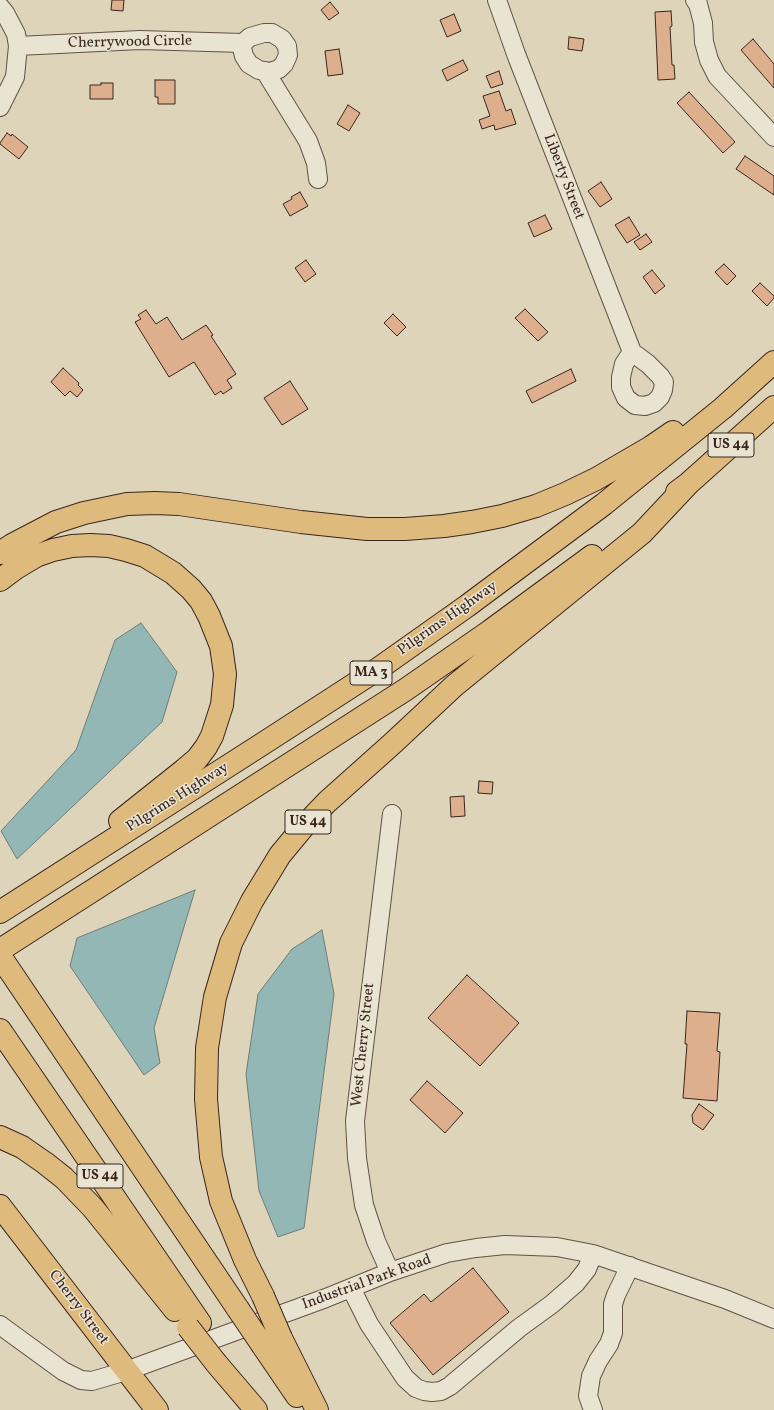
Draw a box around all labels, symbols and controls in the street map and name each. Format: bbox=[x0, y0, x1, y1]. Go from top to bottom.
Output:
street label: Cherrywood Circle bbox=[68, 33, 192, 53]
street label: Liberty Street bbox=[538, 132, 588, 222]
road number: US 44 bbox=[708, 433, 754, 457]
street label: Pilgrims Highway bbox=[395, 578, 501, 660]
road number: MA 3 bbox=[350, 661, 392, 685]
street label: Pilgrims Highway bbox=[123, 759, 233, 837]
road number: US 44 bbox=[285, 810, 331, 834]
street label: West Cherry Street bbox=[349, 982, 379, 1108]
road number: US 44 bbox=[77, 1164, 123, 1188]
street label: Industrial Park Road bbox=[300, 1251, 434, 1315]
street label: Cherry Street bbox=[44, 1267, 112, 1349]

